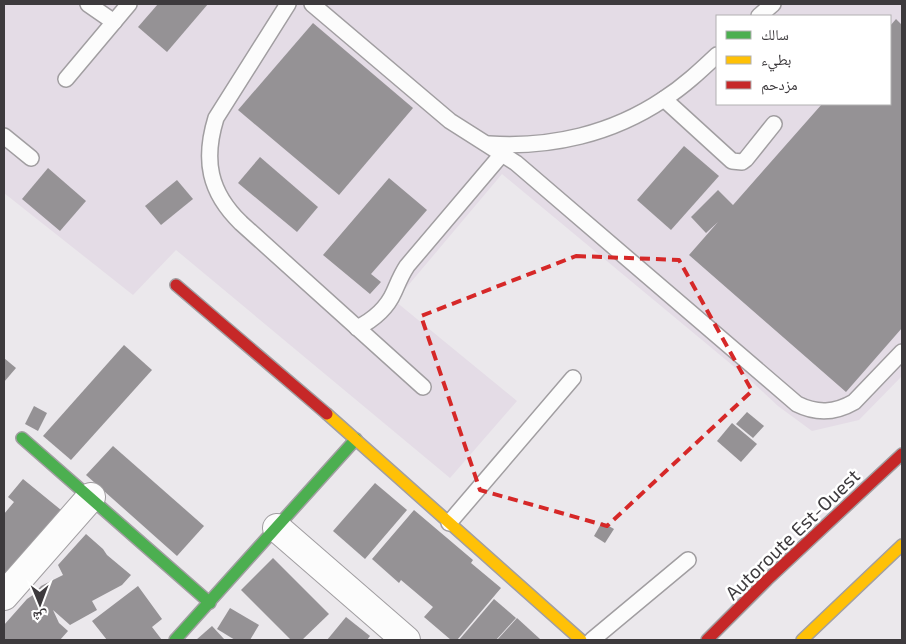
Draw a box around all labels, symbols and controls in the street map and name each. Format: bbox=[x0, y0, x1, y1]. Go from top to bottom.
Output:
legend bbox=[716, 15, 891, 105]
text: سالك bbox=[761, 25, 789, 43]
text: بطيء bbox=[761, 50, 791, 72]
text: مزدحم bbox=[761, 75, 798, 95]
street label: Autoroute Est-Ouest bbox=[720, 464, 864, 604]
north arrow bbox=[15, 579, 65, 629]
text: ش bbox=[33, 608, 48, 626]

